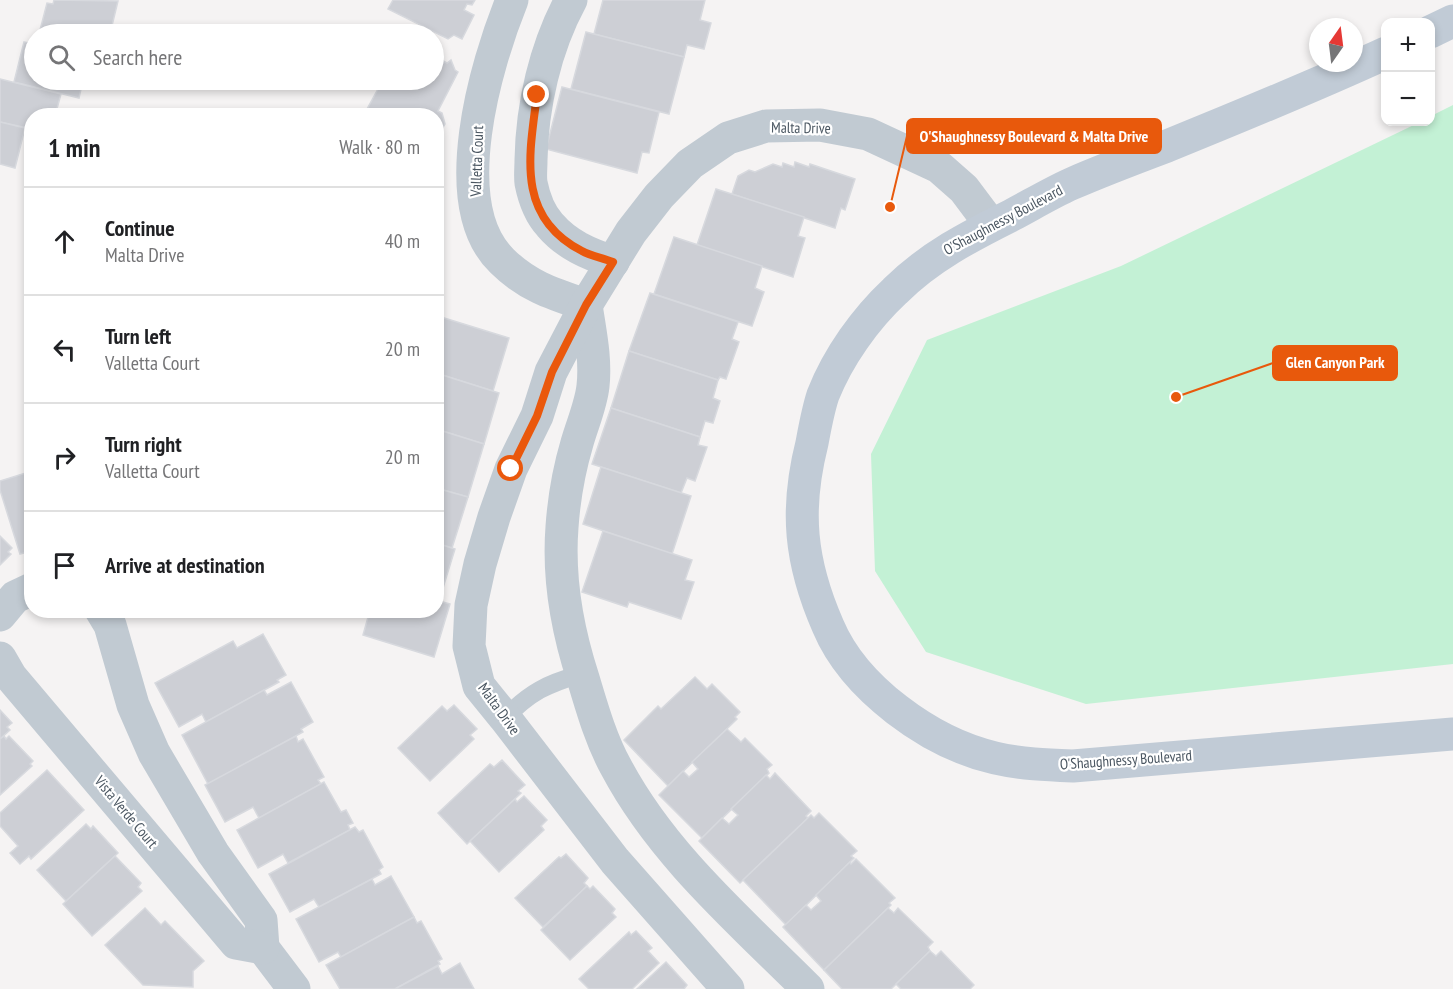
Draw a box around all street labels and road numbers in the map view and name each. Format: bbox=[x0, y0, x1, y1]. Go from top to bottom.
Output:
street label: Malta Drive bbox=[771, 117, 831, 138]
street label: Valletta Court bbox=[466, 125, 487, 198]
street label: O'Shaughnessy Boulevard bbox=[940, 180, 1066, 259]
street label: Malta Drive bbox=[474, 679, 525, 738]
street label: O'Shaughnessy Boulevard bbox=[1059, 745, 1193, 774]
street label: Vista Verde Court bbox=[90, 771, 162, 852]

